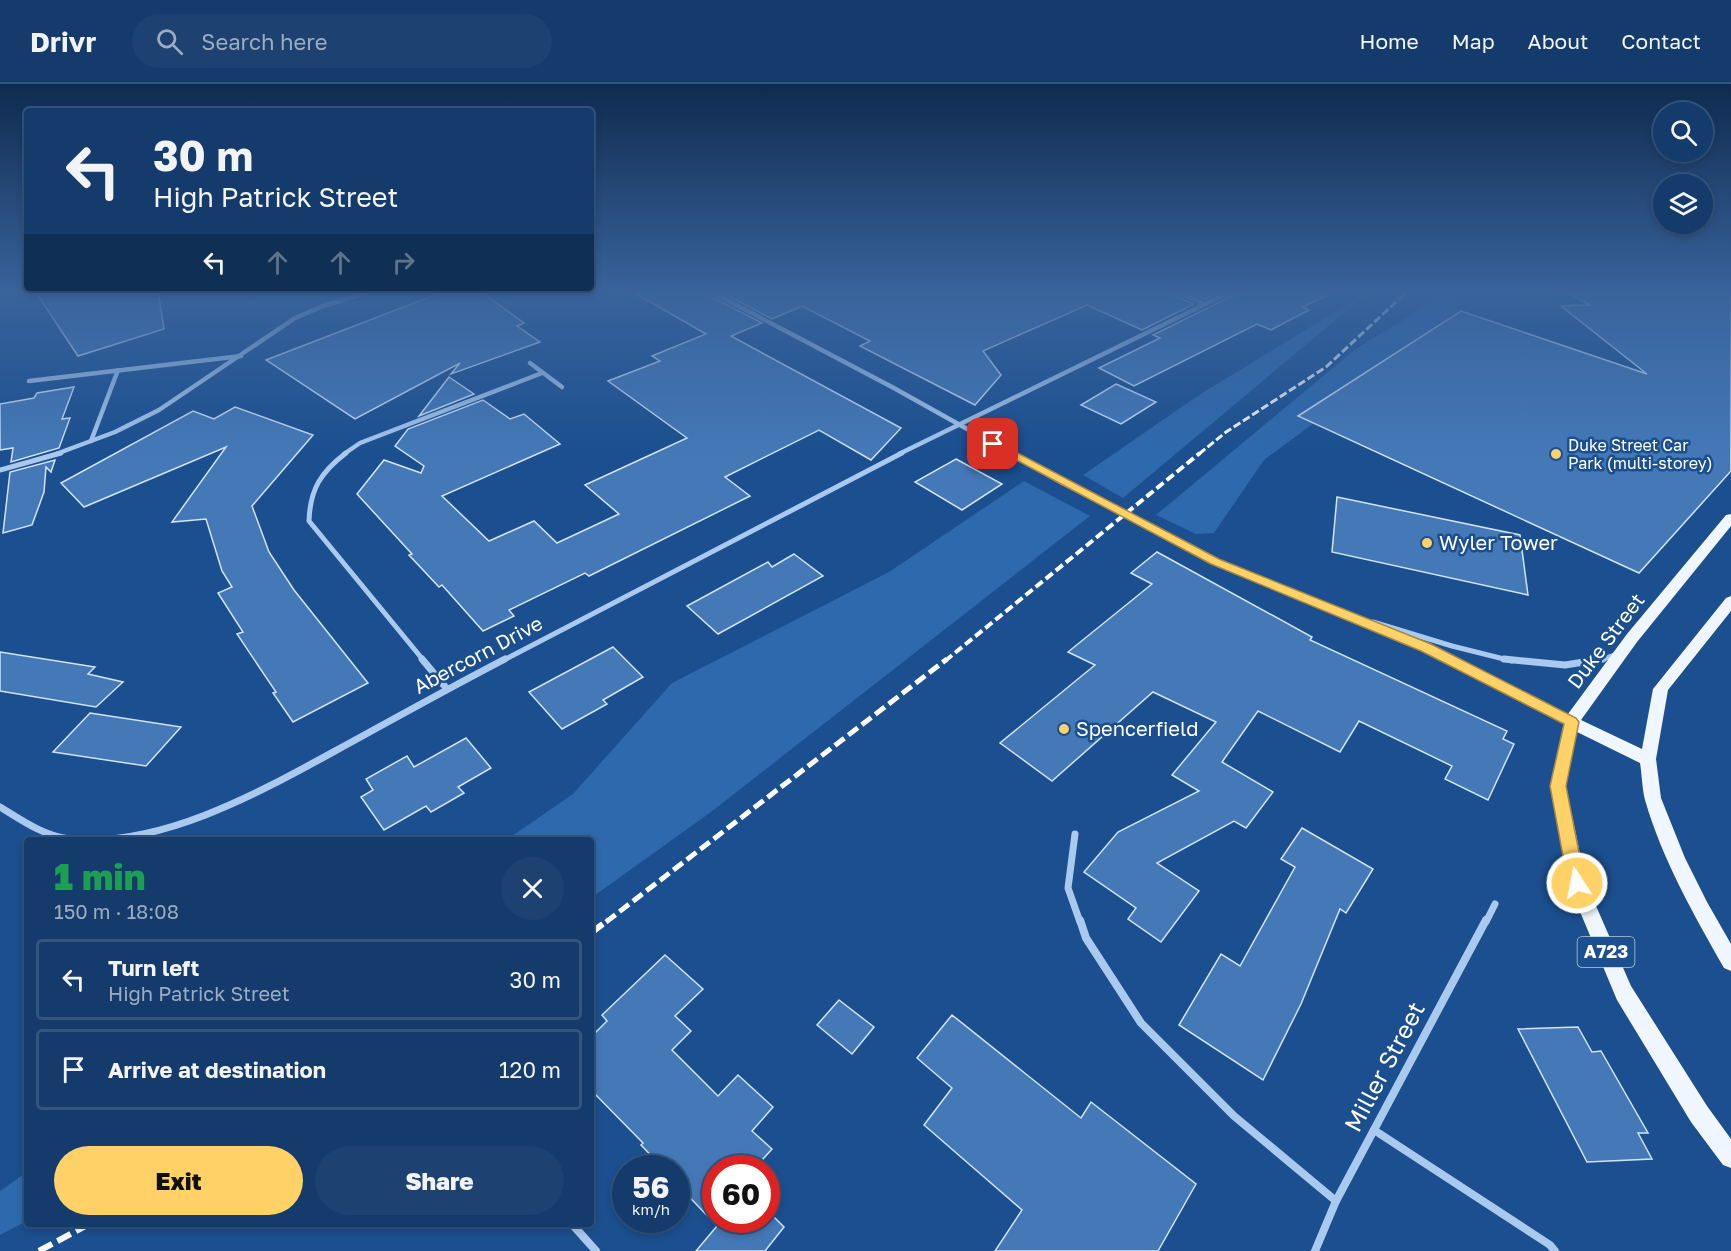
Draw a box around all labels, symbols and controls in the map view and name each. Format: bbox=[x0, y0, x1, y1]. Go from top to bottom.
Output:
search box bbox=[132, 14, 552, 68]
text: Drivr bbox=[30, 25, 96, 58]
icon: search bbox=[153, 25, 186, 58]
text: Search here bbox=[201, 28, 327, 55]
text: Home bbox=[1359, 28, 1419, 54]
text: Map bbox=[1452, 28, 1495, 54]
text: About bbox=[1528, 28, 1588, 54]
text: Contact bbox=[1621, 28, 1701, 54]
map controls bbox=[1653, 102, 1713, 234]
button: search bbox=[1653, 102, 1713, 162]
text: 30 m bbox=[153, 130, 253, 180]
icon: left bbox=[54, 132, 132, 210]
button: layers bbox=[1653, 174, 1713, 234]
text: High Patrick Street bbox=[153, 181, 398, 213]
icon: left bbox=[198, 246, 231, 279]
icon: ahead bbox=[261, 246, 294, 279]
icon: ahead bbox=[324, 246, 357, 279]
icon: right bbox=[387, 246, 420, 279]
pin bbox=[967, 418, 1018, 469]
icon: arrive bbox=[976, 427, 1009, 460]
place label: Duke Street Car Park (multi-storey) bbox=[1568, 435, 1713, 473]
marker: Duke Street Car Park (multi-storey) bbox=[1549, 447, 1563, 461]
place label: Wyler Tower bbox=[1439, 530, 1558, 554]
marker: Wyler Tower bbox=[1420, 536, 1434, 550]
street label: Duke Street bbox=[1562, 588, 1649, 693]
street label: Abercorn Drive bbox=[409, 610, 546, 698]
place label: Spencerfield bbox=[1076, 716, 1198, 740]
marker: Spencerfield bbox=[1057, 722, 1071, 736]
position arrow bbox=[1545, 851, 1609, 915]
text: 1 min bbox=[54, 855, 145, 898]
button: close bbox=[501, 857, 564, 920]
text: 150 m · 18:08 bbox=[54, 899, 179, 923]
road number: A723 bbox=[1578, 937, 1634, 967]
text: Turn left bbox=[108, 954, 199, 981]
icon: left bbox=[57, 963, 90, 996]
text: 30 m bbox=[510, 966, 561, 993]
text: High Patrick Street bbox=[108, 981, 290, 1005]
street label: Miller Street bbox=[1337, 997, 1430, 1136]
icon: arrive bbox=[57, 1053, 90, 1086]
text: Arrive at destination bbox=[108, 1056, 326, 1083]
text: 120 m bbox=[499, 1056, 561, 1083]
button: Exit bbox=[54, 1146, 303, 1215]
button: Share bbox=[315, 1146, 564, 1215]
speed limit sign: 60 bbox=[702, 1155, 780, 1233]
text: 56 bbox=[632, 1169, 670, 1205]
text: km/h bbox=[632, 1200, 670, 1218]

